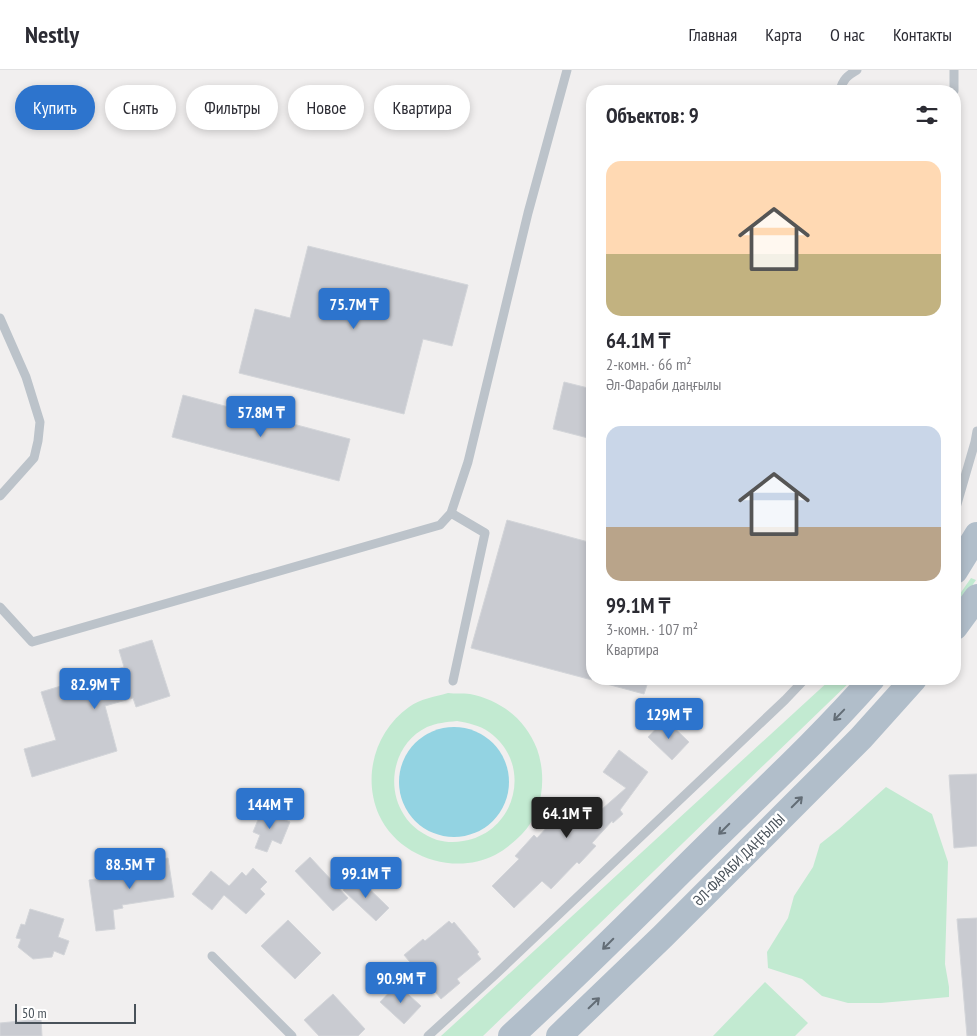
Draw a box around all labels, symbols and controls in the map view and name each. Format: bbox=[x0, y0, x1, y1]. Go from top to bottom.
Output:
text: Nestly bbox=[25, 19, 79, 50]
text: Главная bbox=[689, 23, 737, 46]
text: Карта bbox=[765, 23, 802, 46]
text: О нас bbox=[830, 23, 865, 46]
text: Контакты bbox=[893, 23, 952, 46]
chip: Купить bbox=[15, 85, 95, 130]
chip: Снять bbox=[105, 85, 176, 130]
chip: Фильтры bbox=[186, 85, 278, 130]
chip: Новое bbox=[288, 85, 364, 130]
chip: Квартира bbox=[374, 85, 470, 130]
icon: filters bbox=[913, 101, 941, 129]
text: Объектов: 9 bbox=[606, 102, 699, 129]
icon: home bbox=[729, 194, 819, 284]
pin: 75.7M ₸ bbox=[308, 288, 400, 330]
text: 75.7M ₸ bbox=[330, 294, 378, 314]
text: 64.1M ₸ bbox=[606, 327, 670, 354]
text: 2-комн. · 66 m² bbox=[606, 354, 692, 374]
text: Әл-Фараби даңғылы bbox=[606, 374, 721, 394]
pin: 57.8M ₸ bbox=[215, 396, 307, 438]
text: 57.8M ₸ bbox=[237, 402, 285, 422]
icon: home bbox=[729, 459, 819, 549]
text: 99.1M ₸ bbox=[606, 592, 670, 619]
text: 3-комн. · 107 m² bbox=[606, 619, 698, 639]
text: Квартира bbox=[606, 639, 659, 659]
pin: 82.9M ₸ bbox=[49, 668, 141, 710]
text: 82.9M ₸ bbox=[71, 674, 119, 694]
pin: 129M ₸ bbox=[628, 698, 710, 740]
text: 129M ₸ bbox=[646, 704, 692, 724]
one-way arrow bbox=[833, 709, 845, 721]
pin: 144M ₸ bbox=[229, 788, 311, 830]
text: 144M ₸ bbox=[247, 794, 293, 814]
pin: 64.1M ₸ bbox=[521, 796, 613, 839]
one-way arrow bbox=[791, 796, 803, 808]
text: 64.1M ₸ bbox=[543, 803, 591, 823]
street label: ӘЛ-ФАРАБИ ДАҢҒЫЛЫ bbox=[689, 810, 789, 910]
one-way arrow bbox=[718, 823, 730, 836]
pin: 88.5M ₸ bbox=[84, 848, 176, 890]
text: 88.5M ₸ bbox=[106, 854, 154, 874]
pin: 99.1M ₸ bbox=[320, 856, 412, 899]
text: 99.1M ₸ bbox=[342, 863, 390, 883]
one-way arrow bbox=[602, 937, 614, 950]
pin: 90.9M ₸ bbox=[355, 962, 447, 1004]
text: 90.9M ₸ bbox=[377, 968, 425, 988]
one-way arrow bbox=[588, 996, 600, 1009]
scale bar bbox=[15, 1001, 136, 1024]
text: 50 m bbox=[22, 1004, 47, 1022]

